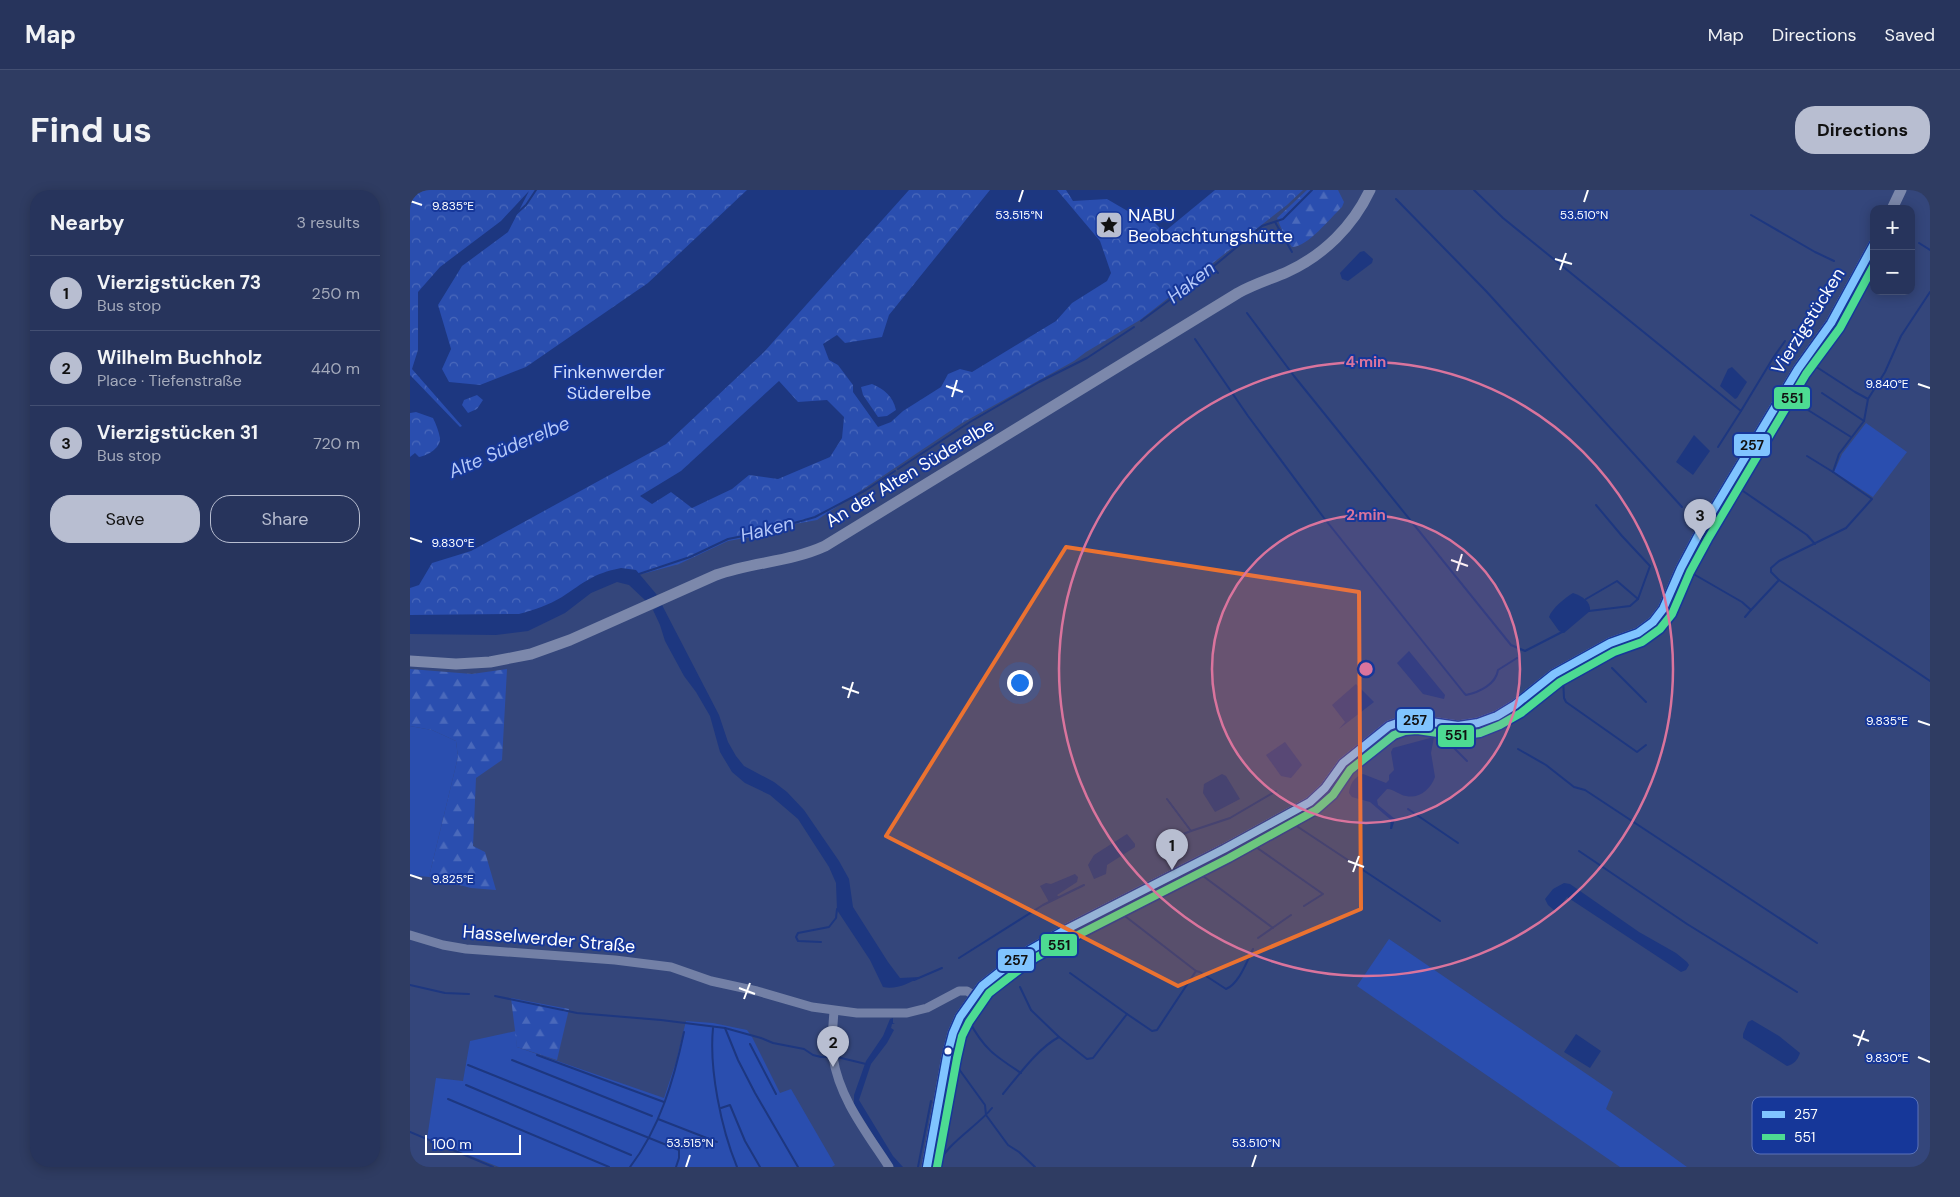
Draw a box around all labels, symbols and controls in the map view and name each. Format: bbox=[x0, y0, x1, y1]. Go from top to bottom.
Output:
text: Map bbox=[25, 19, 76, 50]
text: Map bbox=[1708, 23, 1744, 47]
text: Directions bbox=[1772, 23, 1857, 47]
text: Saved bbox=[1885, 23, 1935, 47]
button: Directions bbox=[1795, 106, 1930, 154]
text: Find us bbox=[30, 107, 152, 153]
text: 9.835°E bbox=[432, 198, 474, 214]
place label: NABU Beobachtungshütte bbox=[1128, 203, 1293, 248]
map controls bbox=[1870, 205, 1915, 295]
button: + bbox=[1870, 205, 1915, 250]
text: 53.515°N bbox=[995, 207, 1043, 223]
text: 53.510°N bbox=[1560, 207, 1608, 223]
text: Nearby bbox=[50, 209, 124, 237]
place icon: NABU Beobachtungshütte bbox=[1094, 210, 1124, 240]
text: 3 results bbox=[297, 212, 360, 233]
button: − bbox=[1870, 250, 1915, 295]
water label: Haken bbox=[1162, 255, 1220, 309]
street label: Vierzigstücken bbox=[1766, 263, 1850, 379]
text: Vierzigstücken 73 bbox=[97, 270, 261, 295]
text: 1 bbox=[63, 283, 69, 304]
text: 250 m bbox=[312, 283, 360, 304]
text: Bus stop bbox=[97, 295, 161, 316]
text: Wilhelm Buchholz bbox=[97, 345, 262, 370]
text: 4 min bbox=[1346, 352, 1386, 372]
text: 2 bbox=[61, 358, 71, 379]
text: 440 m bbox=[311, 358, 360, 379]
park label: Finkenwerder Süderelbe bbox=[553, 360, 665, 405]
text: Place · Tiefenstraße bbox=[97, 370, 242, 391]
text: 9.840°E bbox=[1865, 376, 1909, 392]
line badge: 551 bbox=[1773, 386, 1811, 410]
text: 551 bbox=[1781, 389, 1803, 407]
water label: Alte Süderelbe bbox=[444, 410, 574, 484]
street label: An der Alten Süderelbe bbox=[821, 413, 999, 533]
text: Vierzigstücken 31 bbox=[97, 420, 258, 445]
text: 3 bbox=[61, 433, 71, 454]
text: 720 m bbox=[313, 433, 360, 454]
line badge: 257 bbox=[1733, 433, 1771, 457]
text: 257 bbox=[1740, 436, 1765, 454]
text: Bus stop bbox=[97, 445, 161, 466]
button: Save bbox=[50, 495, 200, 543]
button: Share bbox=[210, 495, 360, 543]
pin: 3 bbox=[1684, 499, 1716, 540]
text: 2 min bbox=[1346, 505, 1386, 525]
water label: Haken bbox=[738, 510, 797, 548]
text: 9.830°E bbox=[431, 535, 475, 551]
centre of rings bbox=[1357, 660, 1375, 678]
your location bbox=[1007, 670, 1033, 696]
line badge: 257 bbox=[1396, 708, 1434, 732]
text: 257 bbox=[1403, 711, 1428, 729]
text: 9.835°E bbox=[1866, 713, 1908, 729]
line badge: 551 bbox=[1437, 724, 1475, 748]
text: 551 bbox=[1445, 726, 1467, 744]
pin: 1 bbox=[1156, 829, 1188, 870]
text: 9.825°E bbox=[432, 871, 474, 887]
street label: Hasselwerder Straße bbox=[462, 920, 636, 958]
line badge: 551 bbox=[1040, 933, 1078, 957]
text: 551 bbox=[1048, 936, 1070, 954]
line badge: 257 bbox=[997, 948, 1035, 972]
text: 257 bbox=[1004, 951, 1029, 969]
pin: 2 bbox=[817, 1026, 849, 1067]
unlabelled marker bbox=[943, 1046, 953, 1056]
text: 9.830°E bbox=[1865, 1050, 1909, 1066]
legend bbox=[1752, 1097, 1918, 1154]
text: 257 bbox=[1794, 1105, 1818, 1123]
text: 551 bbox=[1794, 1128, 1815, 1146]
scale bar bbox=[425, 1132, 521, 1155]
text: 100 m bbox=[432, 1135, 472, 1153]
text: 53.515°N bbox=[666, 1135, 714, 1151]
text: 53.510°N bbox=[1232, 1135, 1280, 1151]

